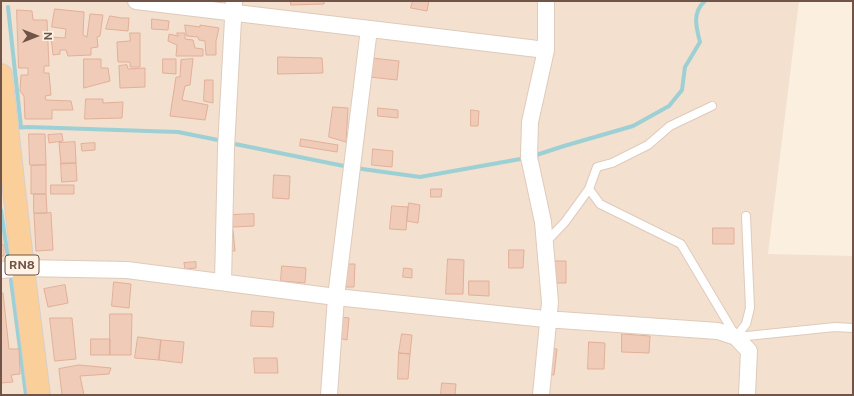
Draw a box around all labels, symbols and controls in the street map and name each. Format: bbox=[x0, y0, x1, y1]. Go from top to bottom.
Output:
north arrow bbox=[16, 16, 56, 56]
text: N bbox=[42, 32, 54, 40]
road number: RN8 bbox=[5, 255, 39, 275]

